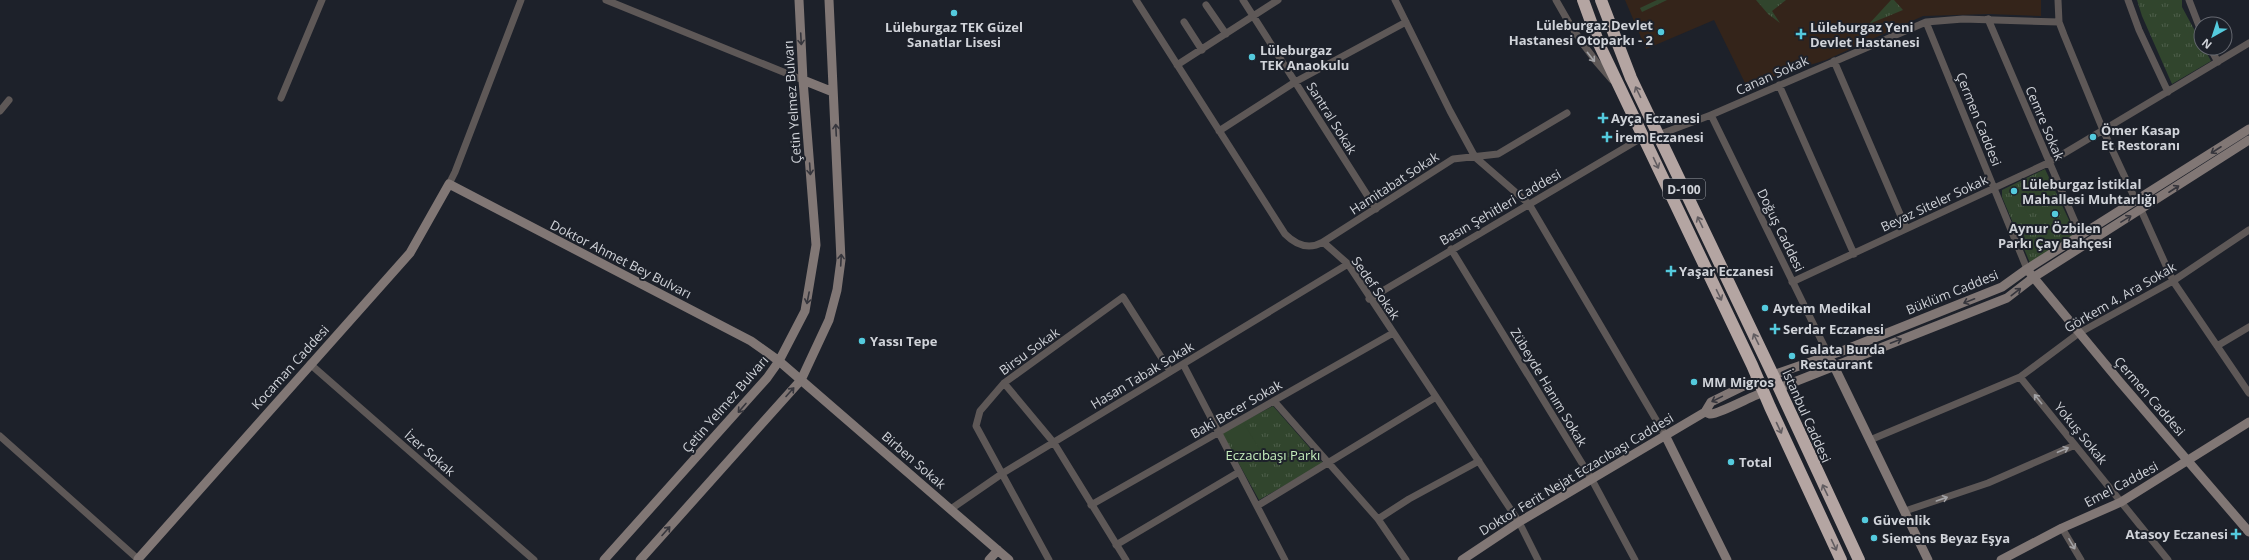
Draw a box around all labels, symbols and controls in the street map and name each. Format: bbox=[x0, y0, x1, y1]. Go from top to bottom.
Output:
marker: Lüleburgaz TEK Güzel Sanatlar Lisesi bbox=[949, 8, 959, 18]
place label: Lüleburgaz Devlet Hastanesi Otoparkı - 2 bbox=[1509, 16, 1654, 49]
north arrow bbox=[2193, 16, 2233, 56]
place label: Lüleburgaz TEK Güzel Sanatlar Lisesi bbox=[885, 18, 1023, 51]
place label: Lüleburgaz Yeni Devlet Hastanesi bbox=[1810, 18, 1920, 51]
marker: Lüleburgaz Devlet Hastanesi Otoparkı - 2 bbox=[1656, 27, 1666, 37]
marker: Lüleburgaz Yeni Devlet Hastanesi bbox=[1795, 28, 1807, 40]
one-way arrow bbox=[797, 32, 804, 45]
text: N bbox=[2198, 36, 2215, 53]
street label: Çetin Yelmez Bulvarı bbox=[779, 40, 805, 164]
place label: Lüleburgaz TEK Anaokulu bbox=[1260, 41, 1349, 74]
one-way arrow bbox=[1587, 51, 1596, 62]
street label: Canan Sokak bbox=[1733, 51, 1811, 99]
marker: Lüleburgaz TEK Anaokulu bbox=[1247, 52, 1257, 62]
street label: Çermen Caddesi bbox=[1952, 69, 2006, 169]
street label: Santral Sokak bbox=[1303, 78, 1361, 158]
street label: Cemre Sokak bbox=[2021, 83, 2069, 163]
one-way arrow bbox=[1634, 87, 1641, 99]
place label: Ayça Eczanesi bbox=[1611, 109, 1700, 127]
marker: Ayça Eczanesi bbox=[1598, 113, 1608, 123]
place label: Ömer Kasap Et Restoranı bbox=[2101, 121, 2180, 154]
one-way arrow bbox=[832, 124, 839, 137]
place label: İrem Eczanesi bbox=[1615, 128, 1704, 146]
marker: İrem Eczanesi bbox=[1602, 132, 1612, 142]
marker: Ömer Kasap Et Restoranı bbox=[2088, 132, 2098, 142]
one-way arrow bbox=[2211, 146, 2222, 154]
street label: Hamitabat Sokak bbox=[1346, 147, 1442, 219]
one-way arrow bbox=[1653, 157, 1660, 169]
one-way arrow bbox=[806, 162, 813, 175]
street label: Basın Şehitleri Caddesi bbox=[1436, 165, 1564, 249]
street label: Beyaz Siteler Sokak bbox=[1877, 170, 1991, 236]
place label: Lüleburgaz İstiklal Mahallesi Muhtarlığı bbox=[2022, 175, 2156, 208]
road number: D-100 bbox=[1663, 179, 1705, 199]
one-way arrow bbox=[2168, 185, 2179, 193]
street label: Doğuş Caddesi bbox=[1753, 186, 1809, 274]
marker: Lüleburgaz İstiklal Mahallesi Muhtarlığı bbox=[2009, 186, 2019, 196]
marker: Aynur Özbilen Parkı Çay Bahçesi bbox=[2050, 209, 2060, 219]
street label: Doktor Ahmet Bey Bulvarı bbox=[547, 215, 695, 303]
one-way arrow bbox=[2120, 215, 2131, 223]
one-way arrow bbox=[1696, 217, 1703, 229]
place label: Aynur Özbilen Parkı Çay Bahçesi bbox=[1998, 219, 2112, 252]
street label: Sedef Sokak bbox=[1348, 253, 1404, 323]
one-way arrow bbox=[837, 254, 844, 267]
street label: Görkem 4. Ara Sokak bbox=[2061, 258, 2179, 336]
place label: Yaşar Eczanesi bbox=[1679, 262, 1773, 280]
street label: Büklüm Caddesi bbox=[1903, 265, 2001, 319]
marker: Yaşar Eczanesi bbox=[1666, 266, 1676, 276]
one-way arrow bbox=[2010, 287, 2021, 296]
one-way arrow bbox=[1716, 289, 1723, 301]
one-way arrow bbox=[803, 291, 811, 304]
one-way arrow bbox=[1963, 297, 1975, 305]
place label: Aytem Medikal bbox=[1773, 299, 1871, 317]
marker: Aytem Medikal bbox=[1760, 303, 1770, 313]
place label: Serdar Eczanesi bbox=[1783, 320, 1884, 338]
street label: Kocaman Caddesi bbox=[247, 321, 333, 413]
street label: Birsu Sokak bbox=[995, 323, 1063, 379]
street label: Zübeyde Hanım Sokak bbox=[1506, 324, 1592, 450]
marker: Serdar Eczanesi bbox=[1770, 324, 1780, 334]
place label: Yassı Tepe bbox=[870, 332, 938, 350]
one-way arrow bbox=[1752, 334, 1759, 346]
marker: Yassı Tepe bbox=[857, 336, 867, 346]
street label: Hasan Tabak Sokak bbox=[1087, 337, 1197, 413]
one-way arrow bbox=[1890, 337, 1902, 345]
place label: Galata Burda Restaurant bbox=[1800, 340, 1885, 373]
marker: Galata Burda Restaurant bbox=[1787, 351, 1797, 361]
street label: Çetin Yelmez Bulvarı bbox=[678, 352, 772, 456]
street label: Çermen Caddesi bbox=[2111, 353, 2189, 439]
street label: İstanbul Caddesi bbox=[1778, 367, 1836, 465]
place label: MM Migros bbox=[1702, 373, 1774, 391]
street label: Baki Becer Sokak bbox=[1187, 375, 1285, 443]
marker: MM Migros bbox=[1689, 377, 1699, 387]
one-way arrow bbox=[785, 387, 795, 397]
one-way arrow bbox=[2033, 394, 2042, 405]
one-way arrow bbox=[1711, 396, 1723, 403]
street label: Yokuş Sokak bbox=[2050, 398, 2112, 468]
one-way arrow bbox=[737, 403, 746, 413]
street label: Doktor Ferit Nejat Eczacıbaşı Caddesi bbox=[1475, 409, 1677, 539]
one-way arrow bbox=[1776, 421, 1783, 433]
street label: İzer Sokak bbox=[401, 426, 459, 480]
street label: Birben Sokak bbox=[878, 427, 950, 493]
park label: Eczacıbaşı Parkı bbox=[1226, 446, 1320, 464]
one-way arrow bbox=[2056, 446, 2068, 454]
place label: Total bbox=[1739, 453, 1772, 471]
marker: Total bbox=[1726, 457, 1736, 467]
street label: Emel Caddesi bbox=[2081, 457, 2161, 511]
one-way arrow bbox=[1821, 485, 1828, 497]
one-way arrow bbox=[1936, 494, 1948, 502]
place label: Güvenlik bbox=[1873, 511, 1932, 529]
marker: Güvenlik bbox=[1860, 515, 1870, 525]
place label: Atasoy Eczanesi bbox=[2125, 525, 2228, 543]
one-way arrow bbox=[662, 526, 671, 536]
place label: Siemens Beyaz Eşya bbox=[1882, 529, 2010, 547]
marker: Atasoy Eczanesi bbox=[2231, 529, 2241, 539]
marker: Siemens Beyaz Eşya bbox=[1869, 533, 1879, 543]
one-way arrow bbox=[2068, 538, 2076, 550]
one-way arrow bbox=[1831, 539, 1838, 551]

